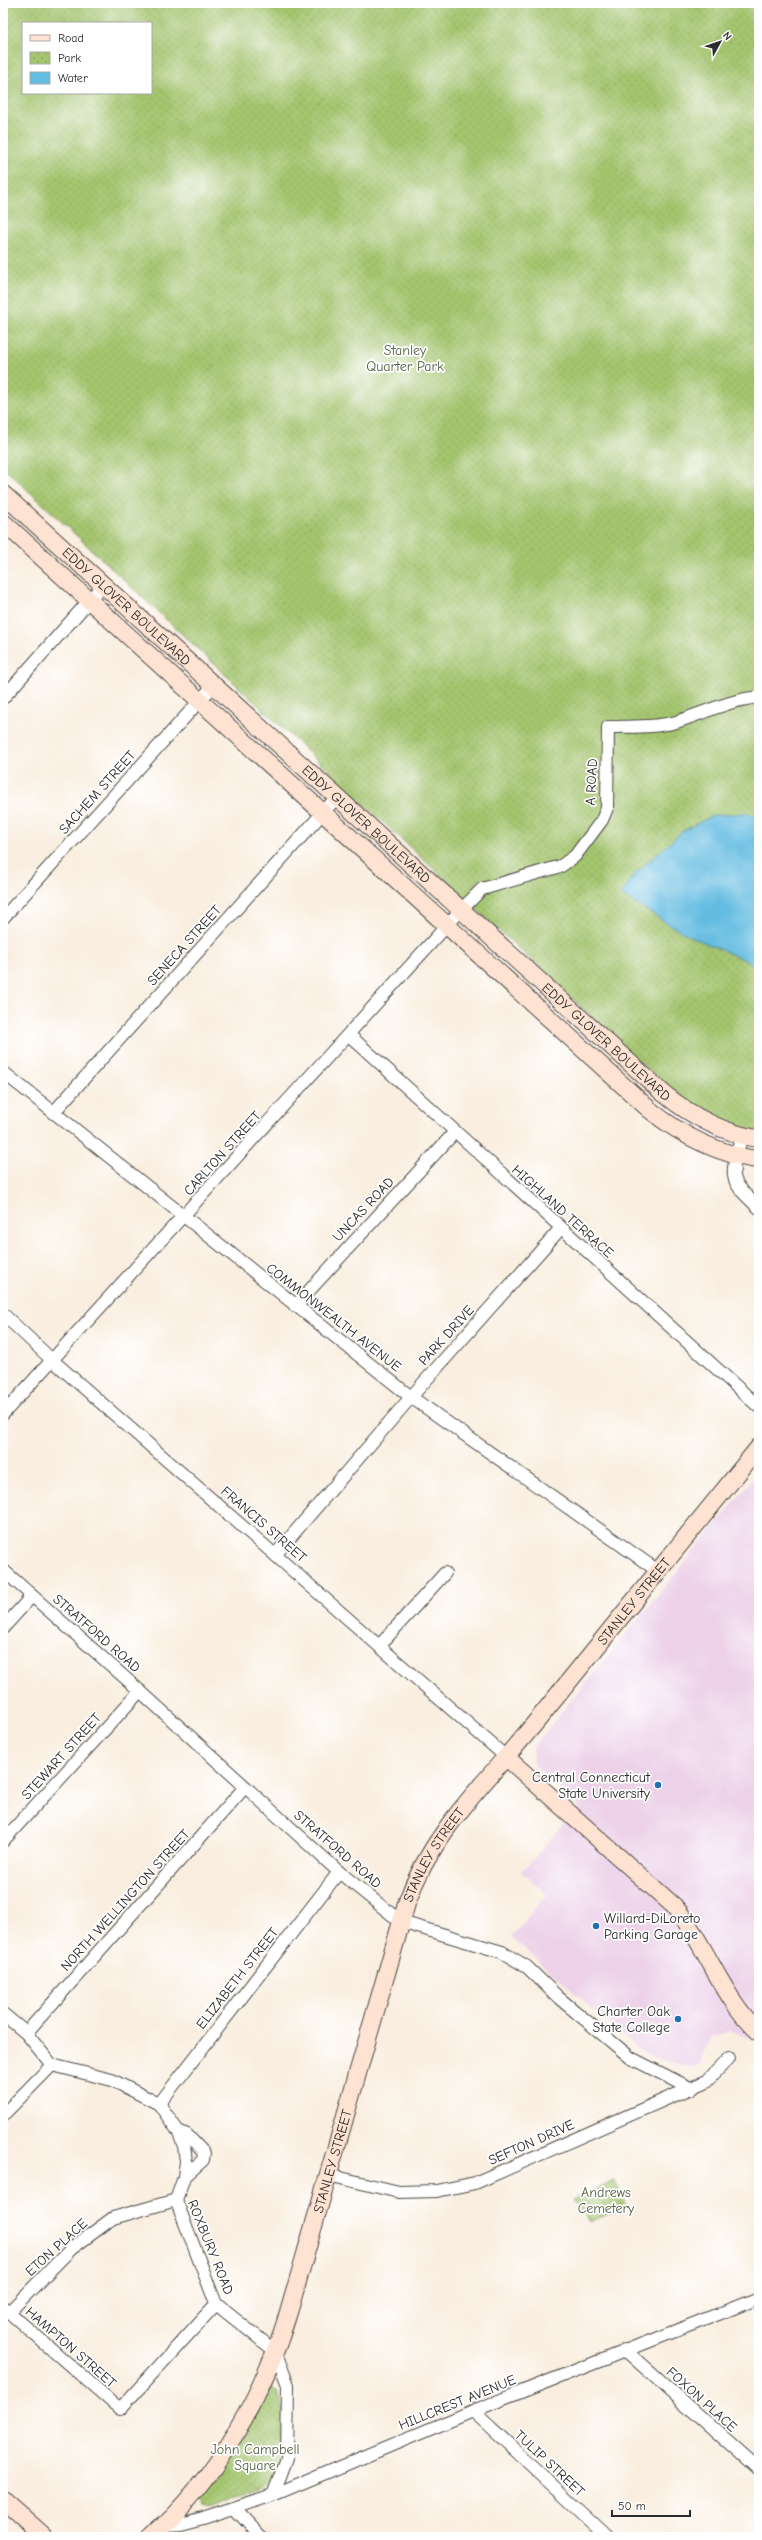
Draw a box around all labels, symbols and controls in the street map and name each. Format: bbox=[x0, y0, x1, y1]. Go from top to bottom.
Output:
legend bbox=[22, 22, 152, 94]
north arrow bbox=[700, 22, 740, 62]
text: N bbox=[720, 29, 735, 43]
text: Road bbox=[58, 31, 84, 45]
text: Park bbox=[58, 51, 81, 65]
text: Water bbox=[58, 71, 88, 85]
park label: Stanley Quarter Park bbox=[366, 342, 444, 375]
street label: EDDY GLOVER BOULEVARD bbox=[58, 544, 194, 669]
street label: SACHEM STREET bbox=[55, 746, 140, 838]
street label: A ROAD bbox=[582, 758, 601, 806]
street label: EDDY GLOVER BOULEVARD bbox=[298, 762, 434, 887]
street label: SENECA STREET bbox=[144, 901, 225, 989]
street label: EDDY GLOVER BOULEVARD bbox=[538, 979, 674, 1105]
street label: CARLTON STREET bbox=[180, 1107, 265, 1199]
street label: HIGHLAND TERRACE bbox=[508, 1161, 617, 1261]
street label: UNCAS ROAD bbox=[329, 1173, 398, 1245]
street label: COMMONWEALTH AVENUE bbox=[263, 1259, 405, 1375]
street label: PARK DRIVE bbox=[415, 1302, 478, 1369]
street label: FRANCIS STREET bbox=[217, 1483, 310, 1567]
street label: STANLEY STREET bbox=[594, 1554, 675, 1648]
street label: STRATFORD ROAD bbox=[49, 1591, 144, 1676]
street label: STEWART STREET bbox=[18, 1709, 105, 1803]
place label: Central Connecticut State University bbox=[532, 1769, 651, 1802]
marker: Central Connecticut State University bbox=[653, 1780, 663, 1790]
street label: STANLEY STREET bbox=[400, 1804, 469, 1904]
street label: STRATFORD ROAD bbox=[290, 1807, 385, 1892]
street label: NORTH WELLINGTON STREET bbox=[57, 1825, 194, 1975]
place label: Willard-DiLoreto Parking Garage bbox=[604, 1910, 700, 1943]
marker: Willard-DiLoreto Parking Garage bbox=[591, 1921, 601, 1931]
street label: ELIZABETH STREET bbox=[193, 1924, 283, 2032]
place label: Charter Oak State College bbox=[593, 2003, 670, 2036]
marker: Charter Oak State College bbox=[673, 2014, 683, 2024]
street label: STANLEY STREET bbox=[310, 2107, 356, 2215]
street label: SEFTON DRIVE bbox=[486, 2116, 577, 2169]
park label: Andrews Cemetery bbox=[578, 2184, 635, 2217]
street label: ROXBURY ROAD bbox=[184, 2197, 237, 2297]
street label: ETON PLACE bbox=[22, 2215, 91, 2280]
street label: HAMPTON STREET bbox=[22, 2303, 120, 2392]
street label: FOXON PLACE bbox=[663, 2363, 740, 2436]
street label: HILLCREST AVENUE bbox=[396, 2371, 518, 2434]
street label: TULIP STREET bbox=[511, 2427, 589, 2501]
park label: John Campbell Square bbox=[210, 2441, 300, 2474]
scale bar bbox=[612, 2492, 690, 2518]
text: 50 m bbox=[618, 2499, 646, 2513]

